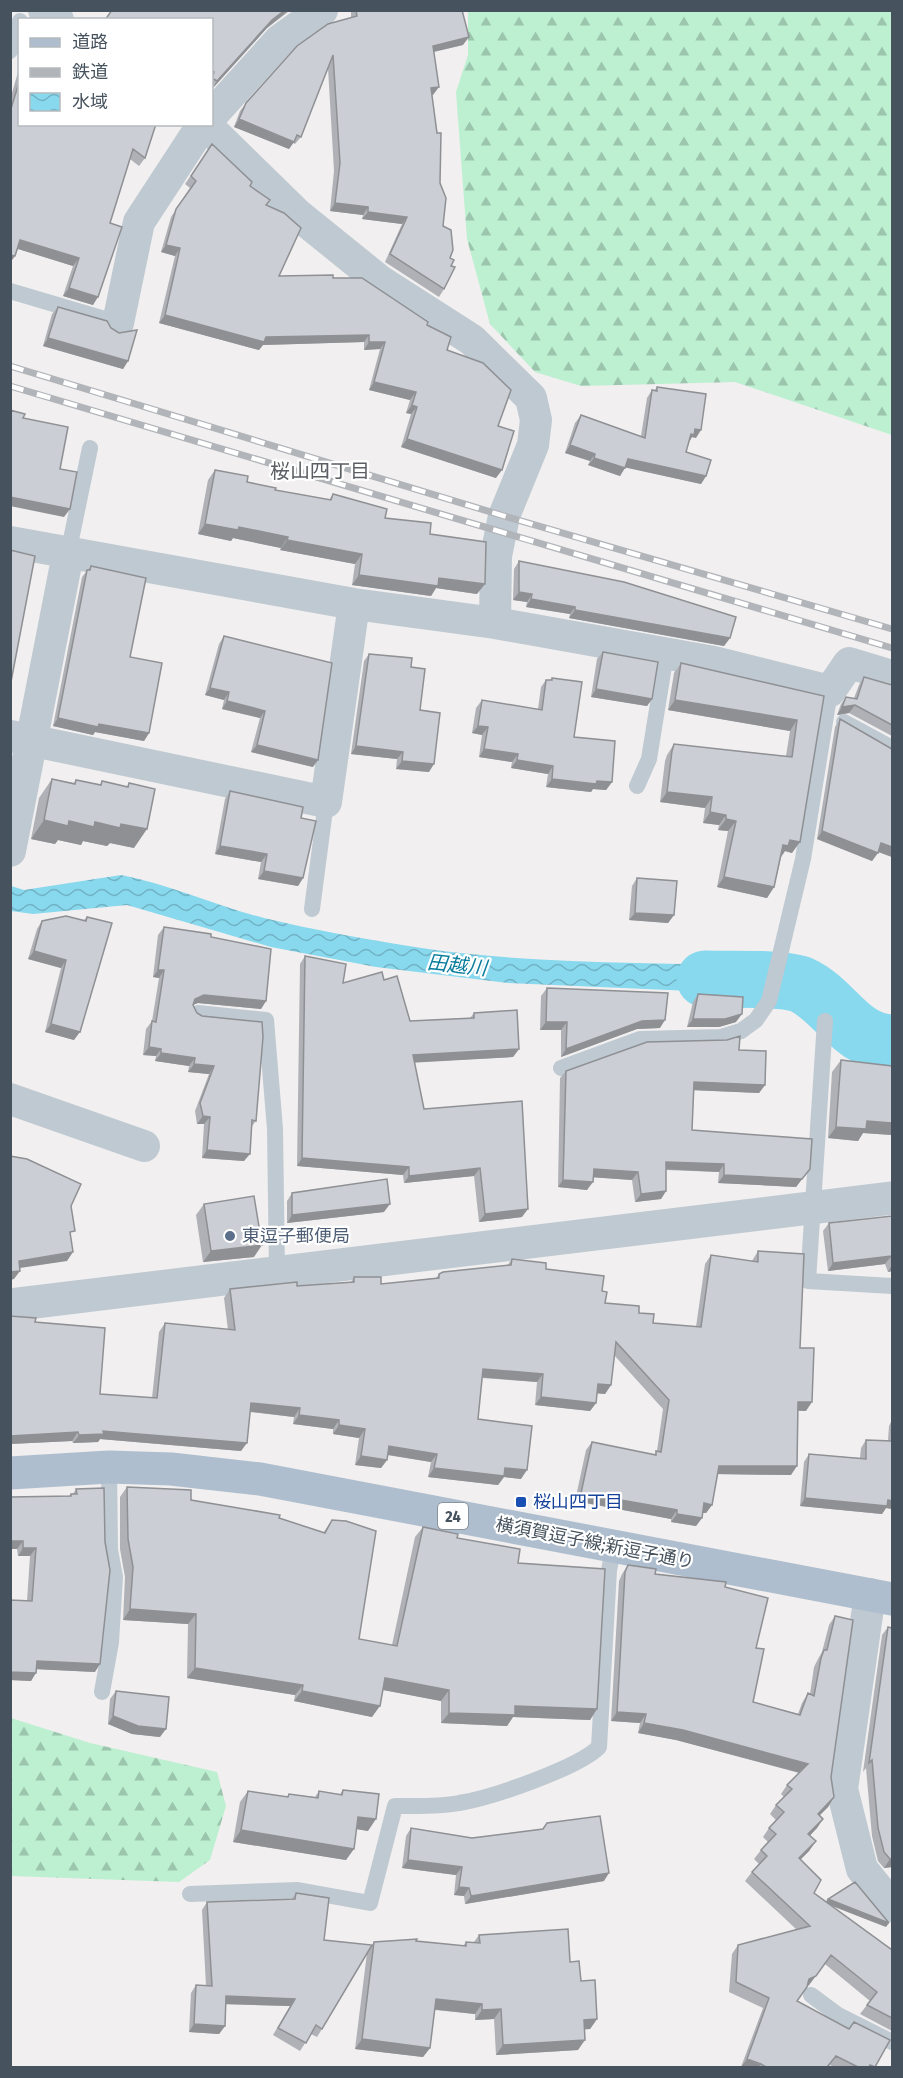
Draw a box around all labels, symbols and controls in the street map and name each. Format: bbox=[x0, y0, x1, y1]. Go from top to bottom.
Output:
legend bbox=[18, 18, 213, 126]
text: 道路 bbox=[72, 31, 108, 53]
text: 鉄道 bbox=[72, 61, 108, 83]
text: 水域 bbox=[72, 91, 108, 113]
district label: 桜山四丁目 bbox=[270, 459, 370, 483]
water label: 田越川 bbox=[426, 950, 490, 980]
place label: 東逗子郵便局 bbox=[242, 1225, 350, 1247]
marker: 東逗子郵便局 bbox=[223, 1229, 237, 1243]
place label: 桜山四丁目 bbox=[533, 1491, 623, 1513]
marker: 桜山四丁目 bbox=[514, 1495, 528, 1509]
road number: 24 bbox=[438, 1503, 468, 1529]
street label: 横須賀逗子線;新逗子通り bbox=[494, 1513, 696, 1573]

